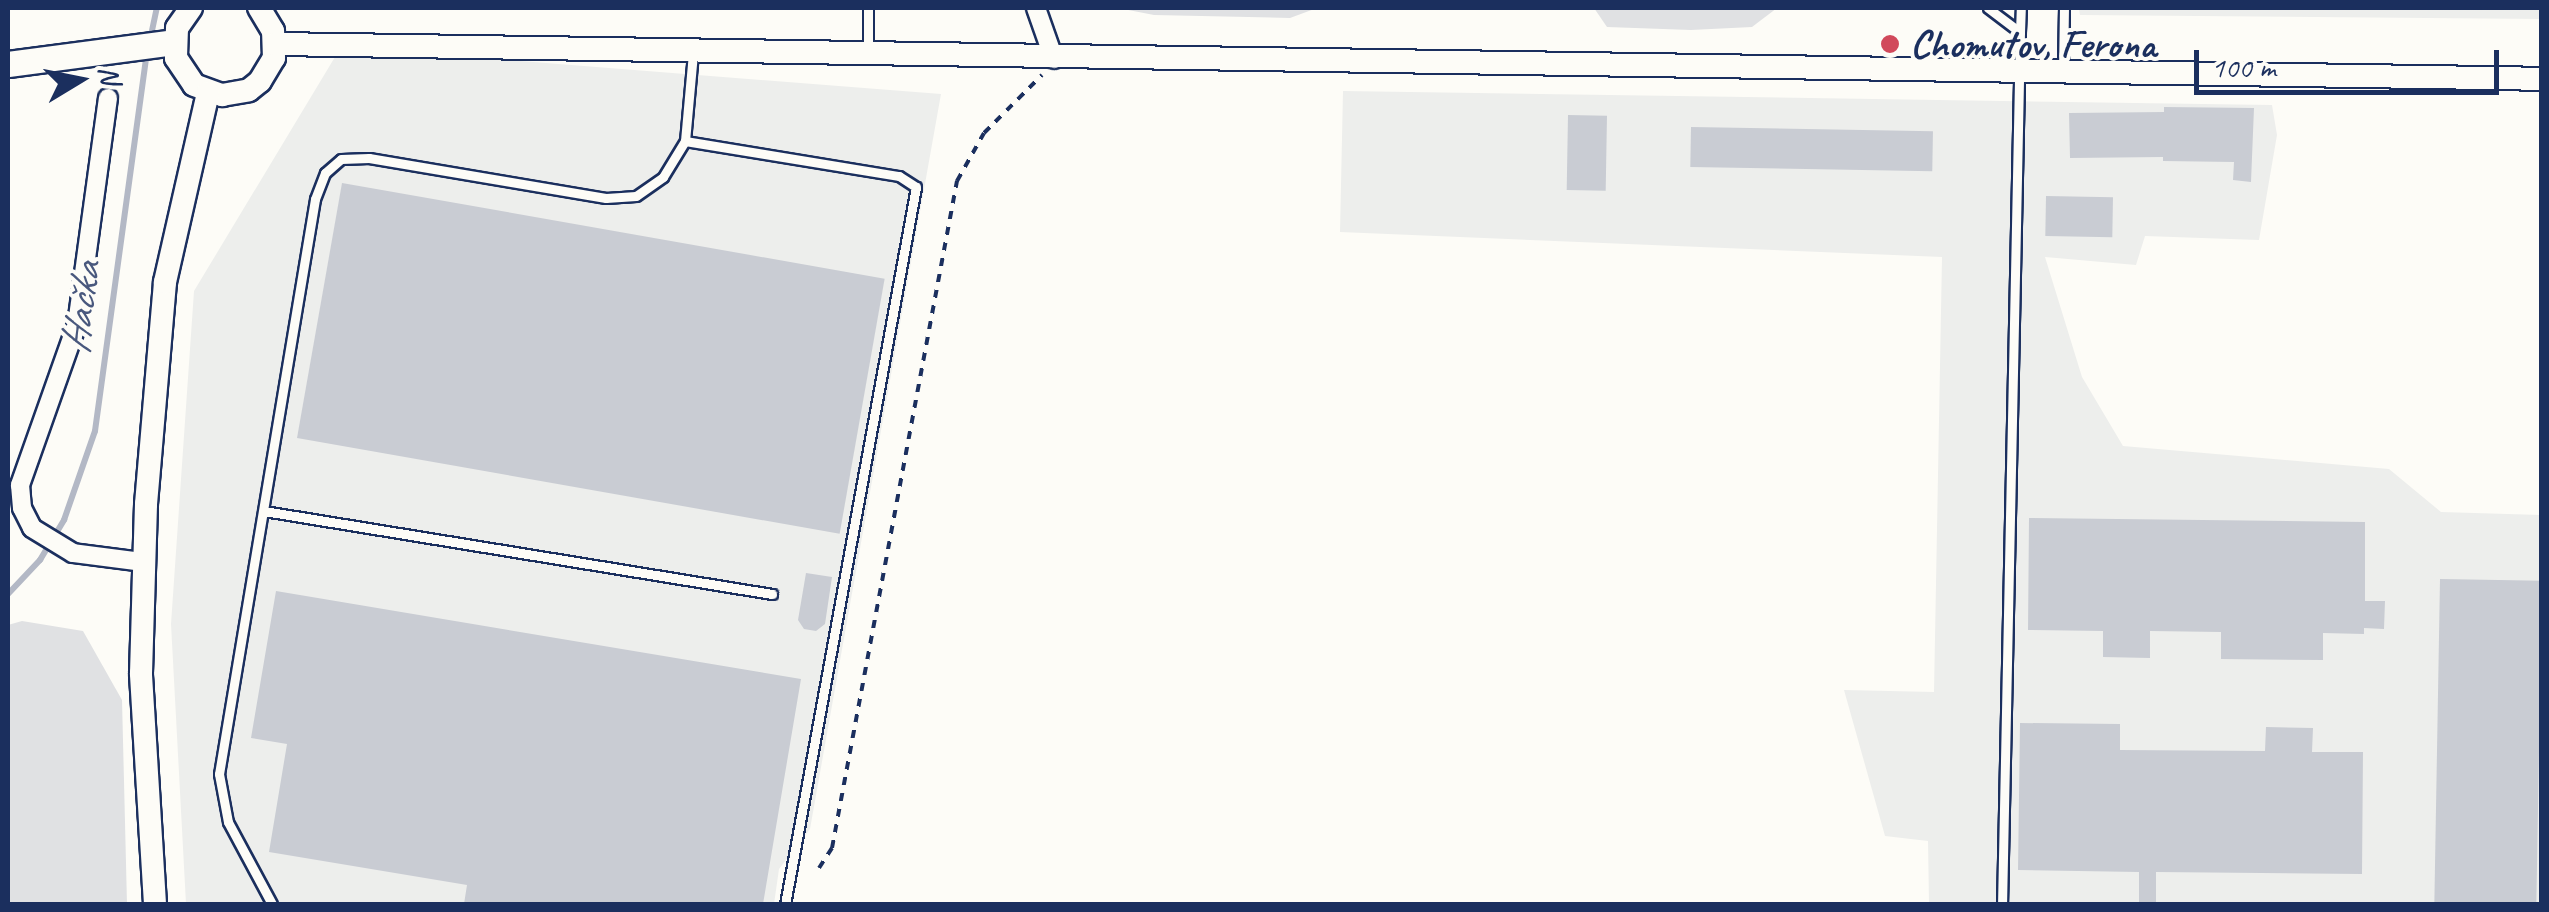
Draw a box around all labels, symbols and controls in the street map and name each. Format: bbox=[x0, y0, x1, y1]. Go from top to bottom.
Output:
place label: Chomutov, Ferona bbox=[1910, 20, 2156, 68]
north arrow bbox=[30, 30, 130, 130]
scale bar bbox=[2199, 30, 2504, 92]
marker: Chomutov, Ferona bbox=[1879, 33, 1901, 55]
text: 100 m bbox=[2211, 48, 2276, 86]
text: N bbox=[91, 63, 129, 86]
water label: Hačka bbox=[50, 260, 112, 356]

